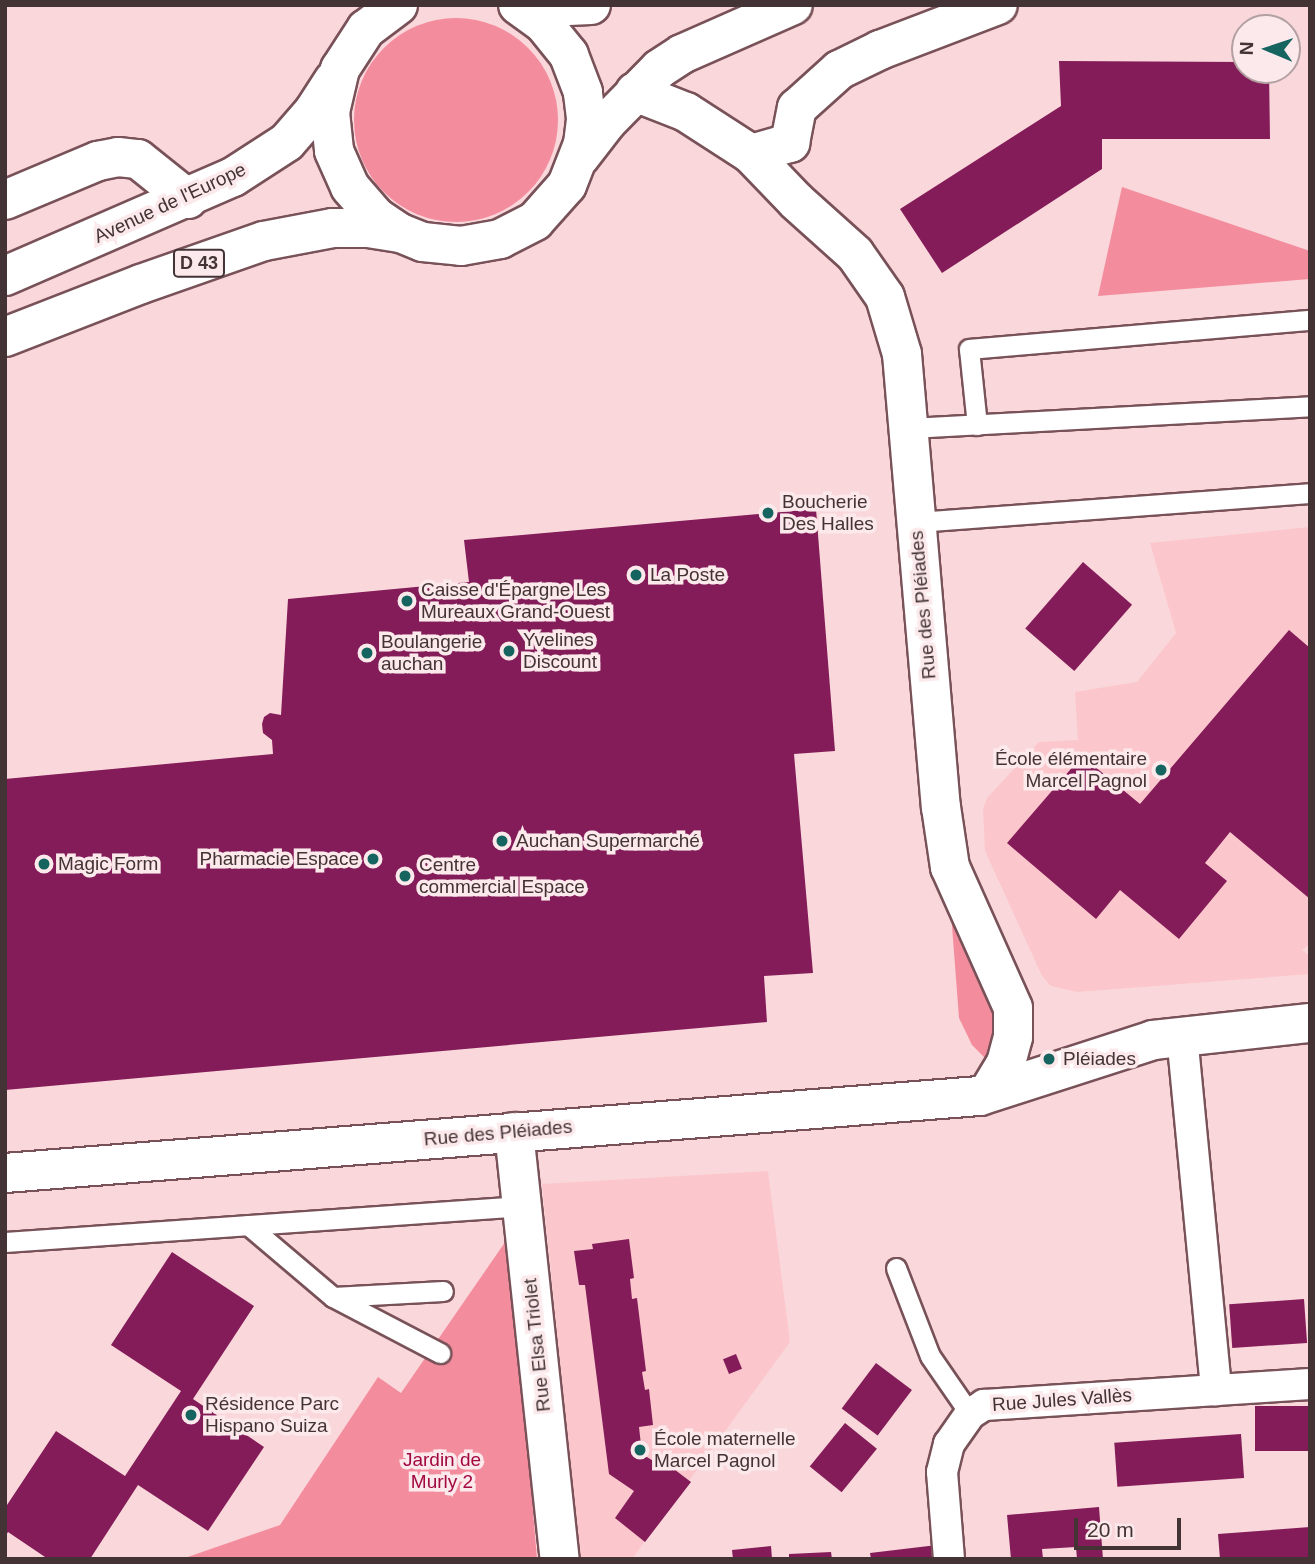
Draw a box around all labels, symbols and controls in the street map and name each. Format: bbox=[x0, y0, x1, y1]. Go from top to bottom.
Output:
north arrow bbox=[1231, 14, 1301, 84]
text: N bbox=[1236, 41, 1257, 56]
street label: Avenue de l'Europe bbox=[90, 158, 250, 248]
road number: D 43 bbox=[173, 248, 225, 278]
place label: Boucherie Des Halles bbox=[782, 491, 874, 535]
marker: Boucherie Des Halles bbox=[760, 505, 776, 521]
street label: Rue des Pléiades bbox=[905, 530, 941, 680]
place label: La Poste bbox=[650, 564, 725, 586]
marker: La Poste bbox=[628, 567, 644, 583]
place label: Caisse d'Épargne Les Mureaux Grand-Ouest bbox=[421, 579, 610, 623]
marker: Caisse d'Épargne Les Mureaux Grand-Ouest bbox=[399, 593, 415, 609]
place label: Yvelines Discount bbox=[523, 629, 597, 673]
place label: Boulangerie auchan bbox=[381, 631, 482, 675]
marker: Yvelines Discount bbox=[501, 643, 517, 659]
marker: Boulangerie auchan bbox=[359, 645, 375, 661]
place label: École élémentaire Marcel Pagnol bbox=[995, 748, 1147, 792]
marker: École élémentaire Marcel Pagnol bbox=[1153, 762, 1169, 778]
place label: Auchan Supermarché bbox=[516, 830, 700, 852]
marker: Auchan Supermarché bbox=[494, 833, 510, 849]
place label: Pharmacie Espace bbox=[200, 848, 359, 870]
marker: Pharmacie Espace bbox=[365, 851, 381, 867]
place label: Magic Form bbox=[58, 853, 158, 875]
place label: Centre commercial Espace bbox=[419, 854, 585, 898]
marker: Magic Form bbox=[36, 856, 52, 872]
marker: Centre commercial Espace bbox=[397, 868, 413, 884]
place label: Pléiades bbox=[1063, 1048, 1136, 1070]
marker: Pléiades bbox=[1041, 1051, 1057, 1067]
street label: Rue des Pléiades bbox=[423, 1115, 573, 1151]
street label: Rue Elsa Triolet bbox=[519, 1277, 555, 1413]
street label: Rue Jules Vallès bbox=[991, 1384, 1133, 1416]
place label: Résidence Parc Hispano Suiza bbox=[205, 1393, 339, 1437]
marker: Résidence Parc Hispano Suiza bbox=[183, 1407, 199, 1423]
place label: École maternelle Marcel Pagnol bbox=[654, 1428, 796, 1472]
marker: École maternelle Marcel Pagnol bbox=[632, 1442, 648, 1458]
park label: Jardin de Murly 2 bbox=[403, 1449, 481, 1493]
scale bar bbox=[1077, 1504, 1184, 1548]
text: 20 m bbox=[1087, 1518, 1134, 1541]

